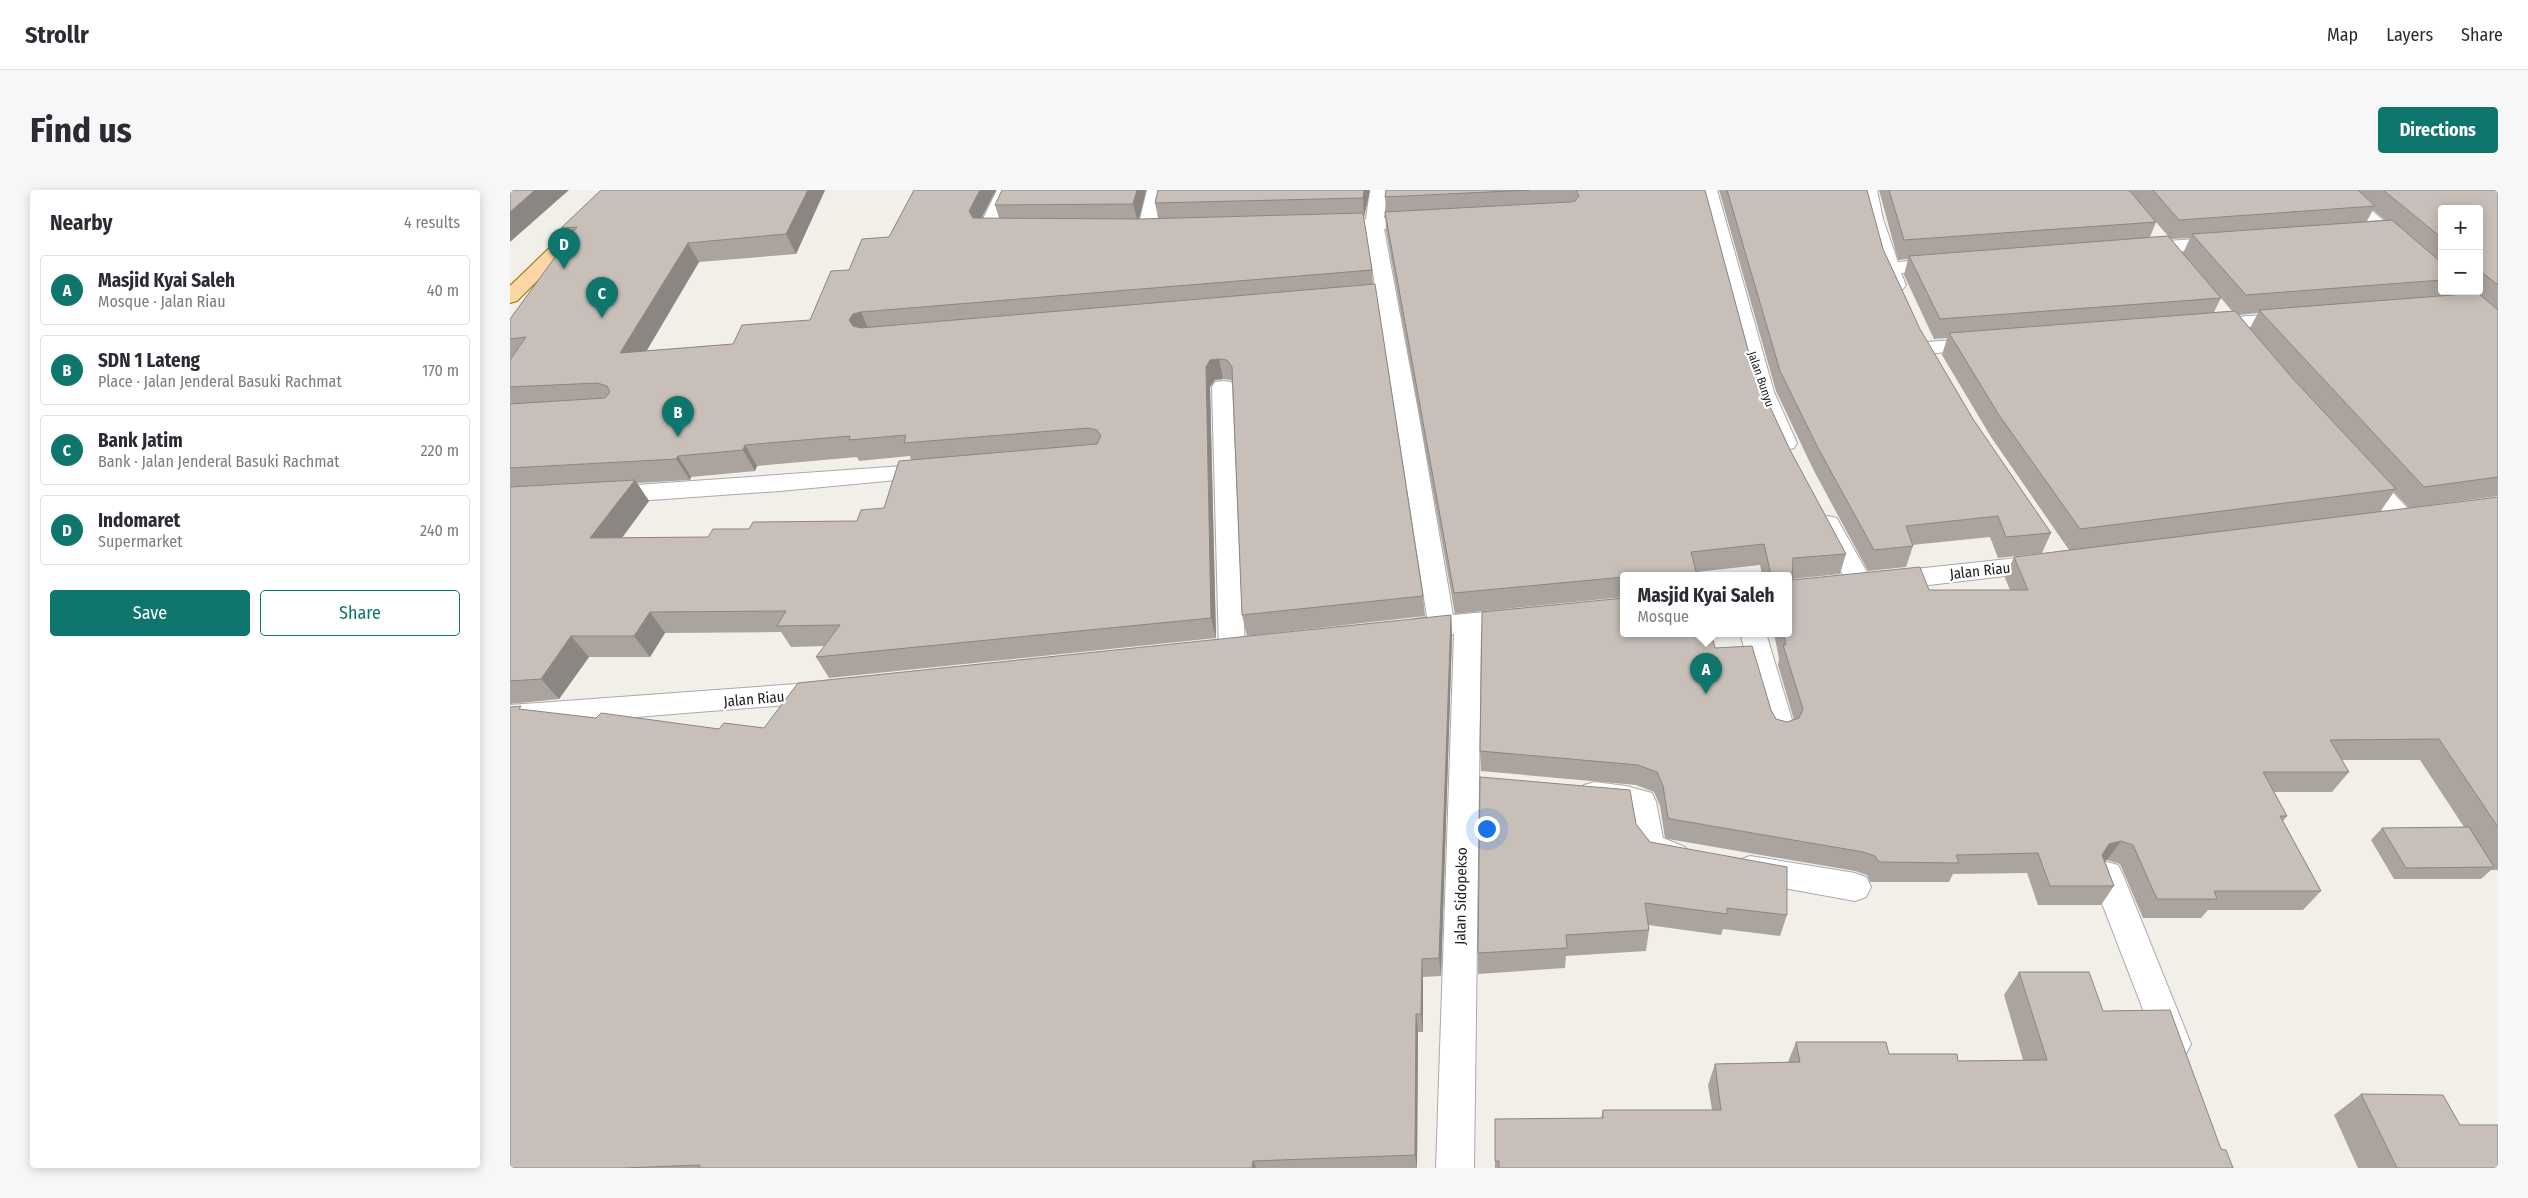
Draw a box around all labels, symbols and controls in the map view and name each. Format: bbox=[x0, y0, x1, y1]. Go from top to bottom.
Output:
text: Strollr bbox=[25, 21, 89, 49]
text: Map bbox=[2327, 24, 2358, 46]
text: Layers bbox=[2386, 24, 2433, 46]
text: Share bbox=[2461, 24, 2503, 46]
button: Directions bbox=[2378, 107, 2498, 153]
text: Find us bbox=[30, 109, 132, 151]
map controls bbox=[2438, 205, 2483, 295]
button: + bbox=[2438, 205, 2483, 250]
text: Nearby bbox=[50, 210, 112, 236]
text: 4 results bbox=[404, 213, 460, 232]
pin: D bbox=[548, 228, 580, 269]
button: − bbox=[2438, 250, 2483, 295]
text: Masjid Kyai Saleh bbox=[98, 269, 235, 292]
pin: C bbox=[586, 277, 618, 318]
text: A bbox=[63, 281, 71, 300]
text: 40 m bbox=[427, 281, 459, 300]
text: Mosque · Jalan Riau bbox=[98, 292, 226, 311]
text: SDN 1 Lateng bbox=[98, 349, 200, 372]
street label: Jalan Bunyu bbox=[1745, 349, 1777, 409]
text: B bbox=[63, 361, 71, 380]
text: 170 m bbox=[422, 361, 459, 380]
text: Place · Jalan Jenderal Basuki Rachmat bbox=[98, 372, 342, 391]
pin: B bbox=[662, 396, 694, 437]
text: Bank Jatim bbox=[98, 429, 183, 452]
text: C bbox=[63, 441, 71, 460]
text: 220 m bbox=[420, 441, 459, 460]
text: Bank · Jalan Jenderal Basuki Rachmat bbox=[98, 452, 340, 471]
text: Indomaret bbox=[98, 509, 180, 532]
text: D bbox=[62, 521, 72, 540]
text: 240 m bbox=[420, 521, 459, 540]
text: Supermarket bbox=[98, 532, 182, 551]
street label: Jalan Riau bbox=[1949, 559, 2011, 583]
popup bbox=[1620, 572, 1792, 637]
text: Masjid Kyai Saleh bbox=[1637, 584, 1775, 607]
button: Save bbox=[50, 590, 250, 636]
button: Share bbox=[260, 590, 460, 636]
text: Mosque bbox=[1637, 607, 1689, 626]
pin: A bbox=[1690, 653, 1722, 694]
street label: Jalan Riau bbox=[723, 687, 785, 711]
your location bbox=[1474, 816, 1500, 842]
street label: Jalan Sidopekso bbox=[1451, 847, 1471, 945]

